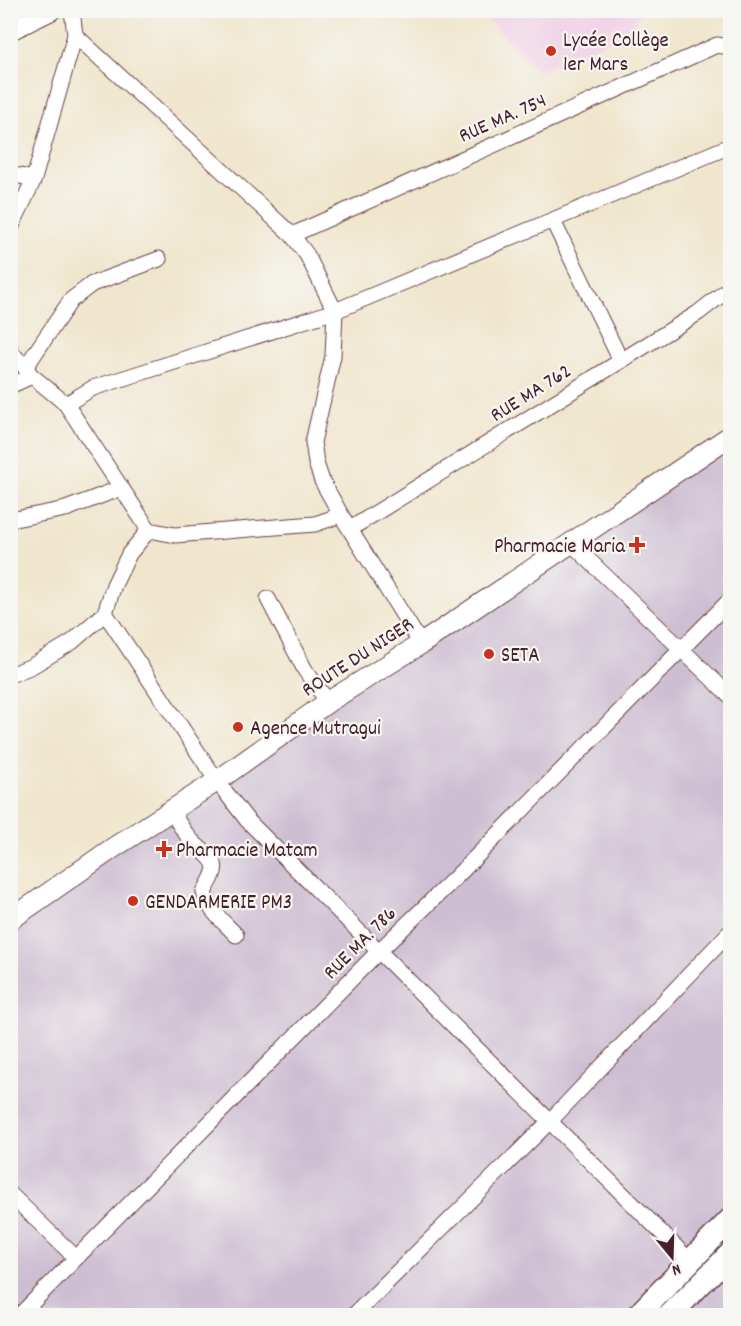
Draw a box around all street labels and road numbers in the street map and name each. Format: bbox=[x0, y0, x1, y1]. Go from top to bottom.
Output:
street label: RUE MA. 754 bbox=[455, 87, 552, 152]
street label: RUE MA 762 bbox=[485, 358, 578, 431]
street label: ROUTE DU NIGER bbox=[297, 611, 421, 706]
street label: RUE MA. 786 bbox=[317, 900, 405, 988]

